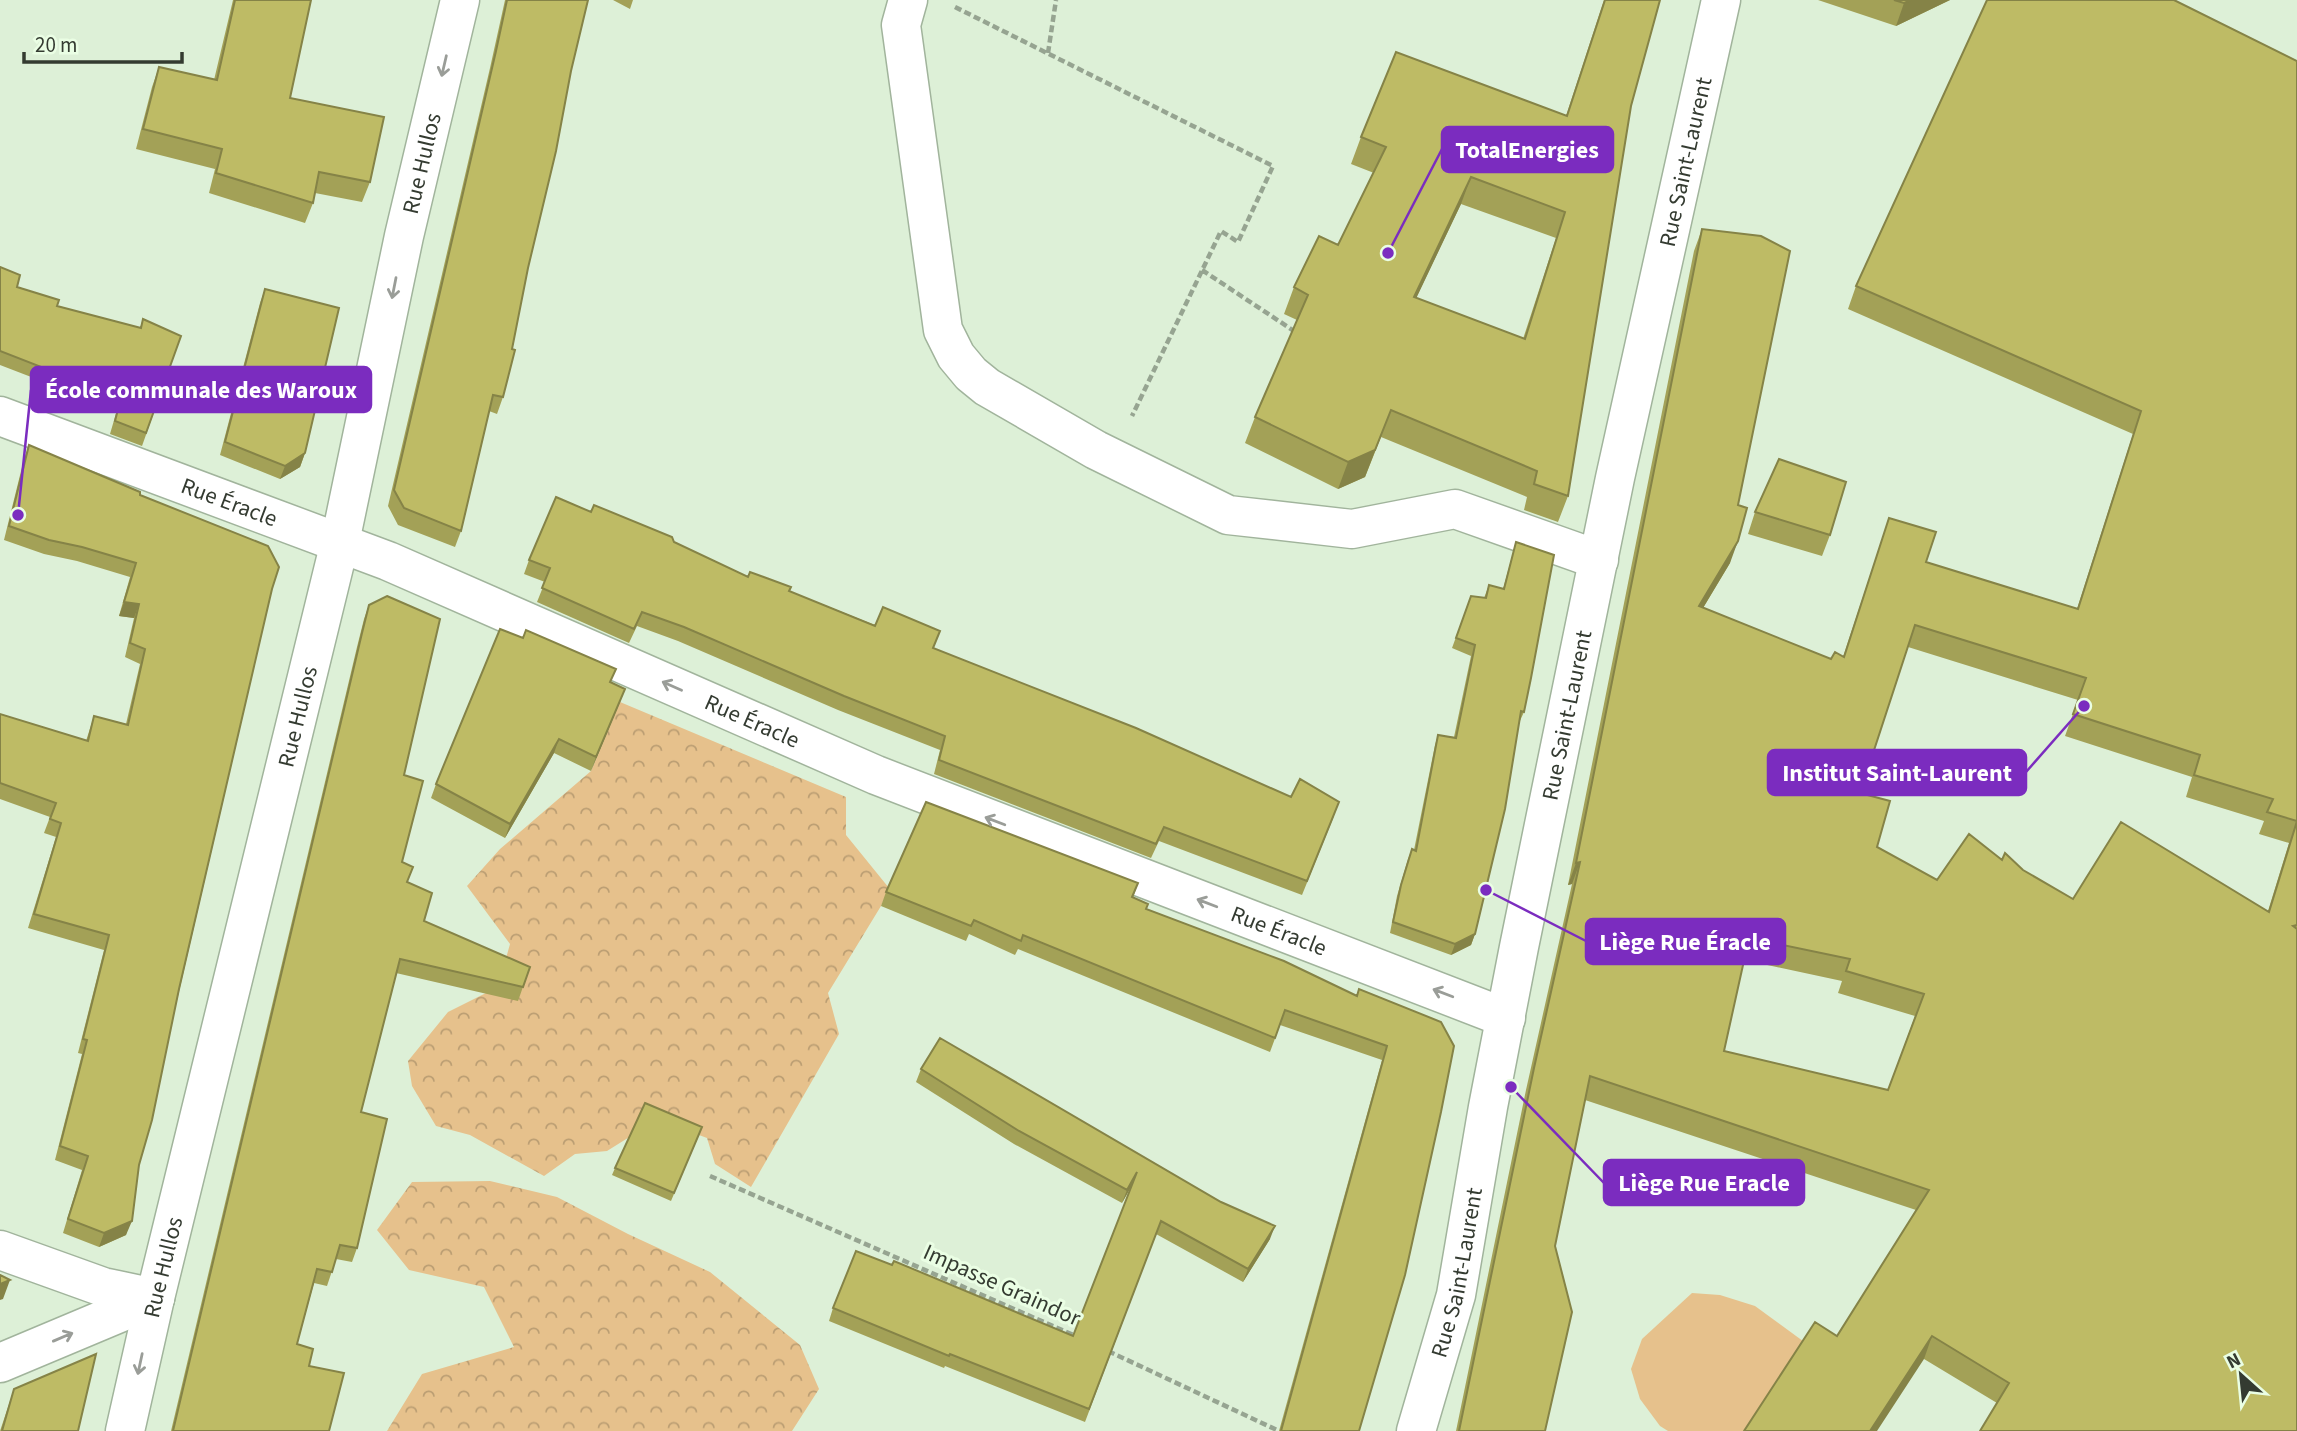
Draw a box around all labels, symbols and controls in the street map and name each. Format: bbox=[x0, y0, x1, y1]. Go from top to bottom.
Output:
scale bar bbox=[24, 21, 182, 65]
text: 20 m bbox=[35, 30, 77, 60]
one-way arrow bbox=[437, 55, 450, 77]
street label: Rue Saint-Laurent bbox=[1650, 74, 1720, 250]
street label: Rue Hullos bbox=[393, 109, 449, 217]
callout: TotalEnergies bbox=[1442, 127, 1613, 172]
text: TotalEnergies bbox=[1455, 133, 1599, 168]
one-way arrow bbox=[386, 276, 400, 299]
callout: École communale des Waroux bbox=[31, 367, 371, 412]
text: École communale des Waroux bbox=[45, 373, 357, 408]
street label: Rue Éracle bbox=[177, 469, 282, 535]
street label: Rue Saint-Laurent bbox=[1533, 627, 1600, 803]
street label: Rue Hullos bbox=[269, 663, 326, 770]
one-way arrow bbox=[662, 679, 683, 692]
street label: Rue Éracle bbox=[700, 685, 805, 756]
callout: Institut Saint-Laurent bbox=[1768, 750, 2026, 795]
text: Institut Saint-Laurent bbox=[1782, 756, 2012, 791]
one-way arrow bbox=[985, 814, 1006, 826]
one-way arrow bbox=[1197, 895, 1219, 908]
street label: Rue Éracle bbox=[1226, 897, 1332, 964]
callout: Liège Rue Éracle bbox=[1586, 919, 1785, 964]
text: Liège Rue Éracle bbox=[1599, 925, 1771, 960]
one-way arrow bbox=[1432, 986, 1454, 999]
callout: Liège Rue Eracle bbox=[1604, 1160, 1804, 1205]
text: Liège Rue Eracle bbox=[1618, 1166, 1790, 1201]
street label: Rue Saint-Laurent bbox=[1422, 1185, 1491, 1361]
street label: Rue Hullos bbox=[135, 1213, 191, 1321]
street label: Impasse Graindor bbox=[918, 1236, 1087, 1335]
one-way arrow bbox=[52, 1329, 73, 1342]
north arrow bbox=[2206, 1340, 2276, 1410]
text: N bbox=[2222, 1346, 2246, 1376]
one-way arrow bbox=[133, 1352, 146, 1375]

